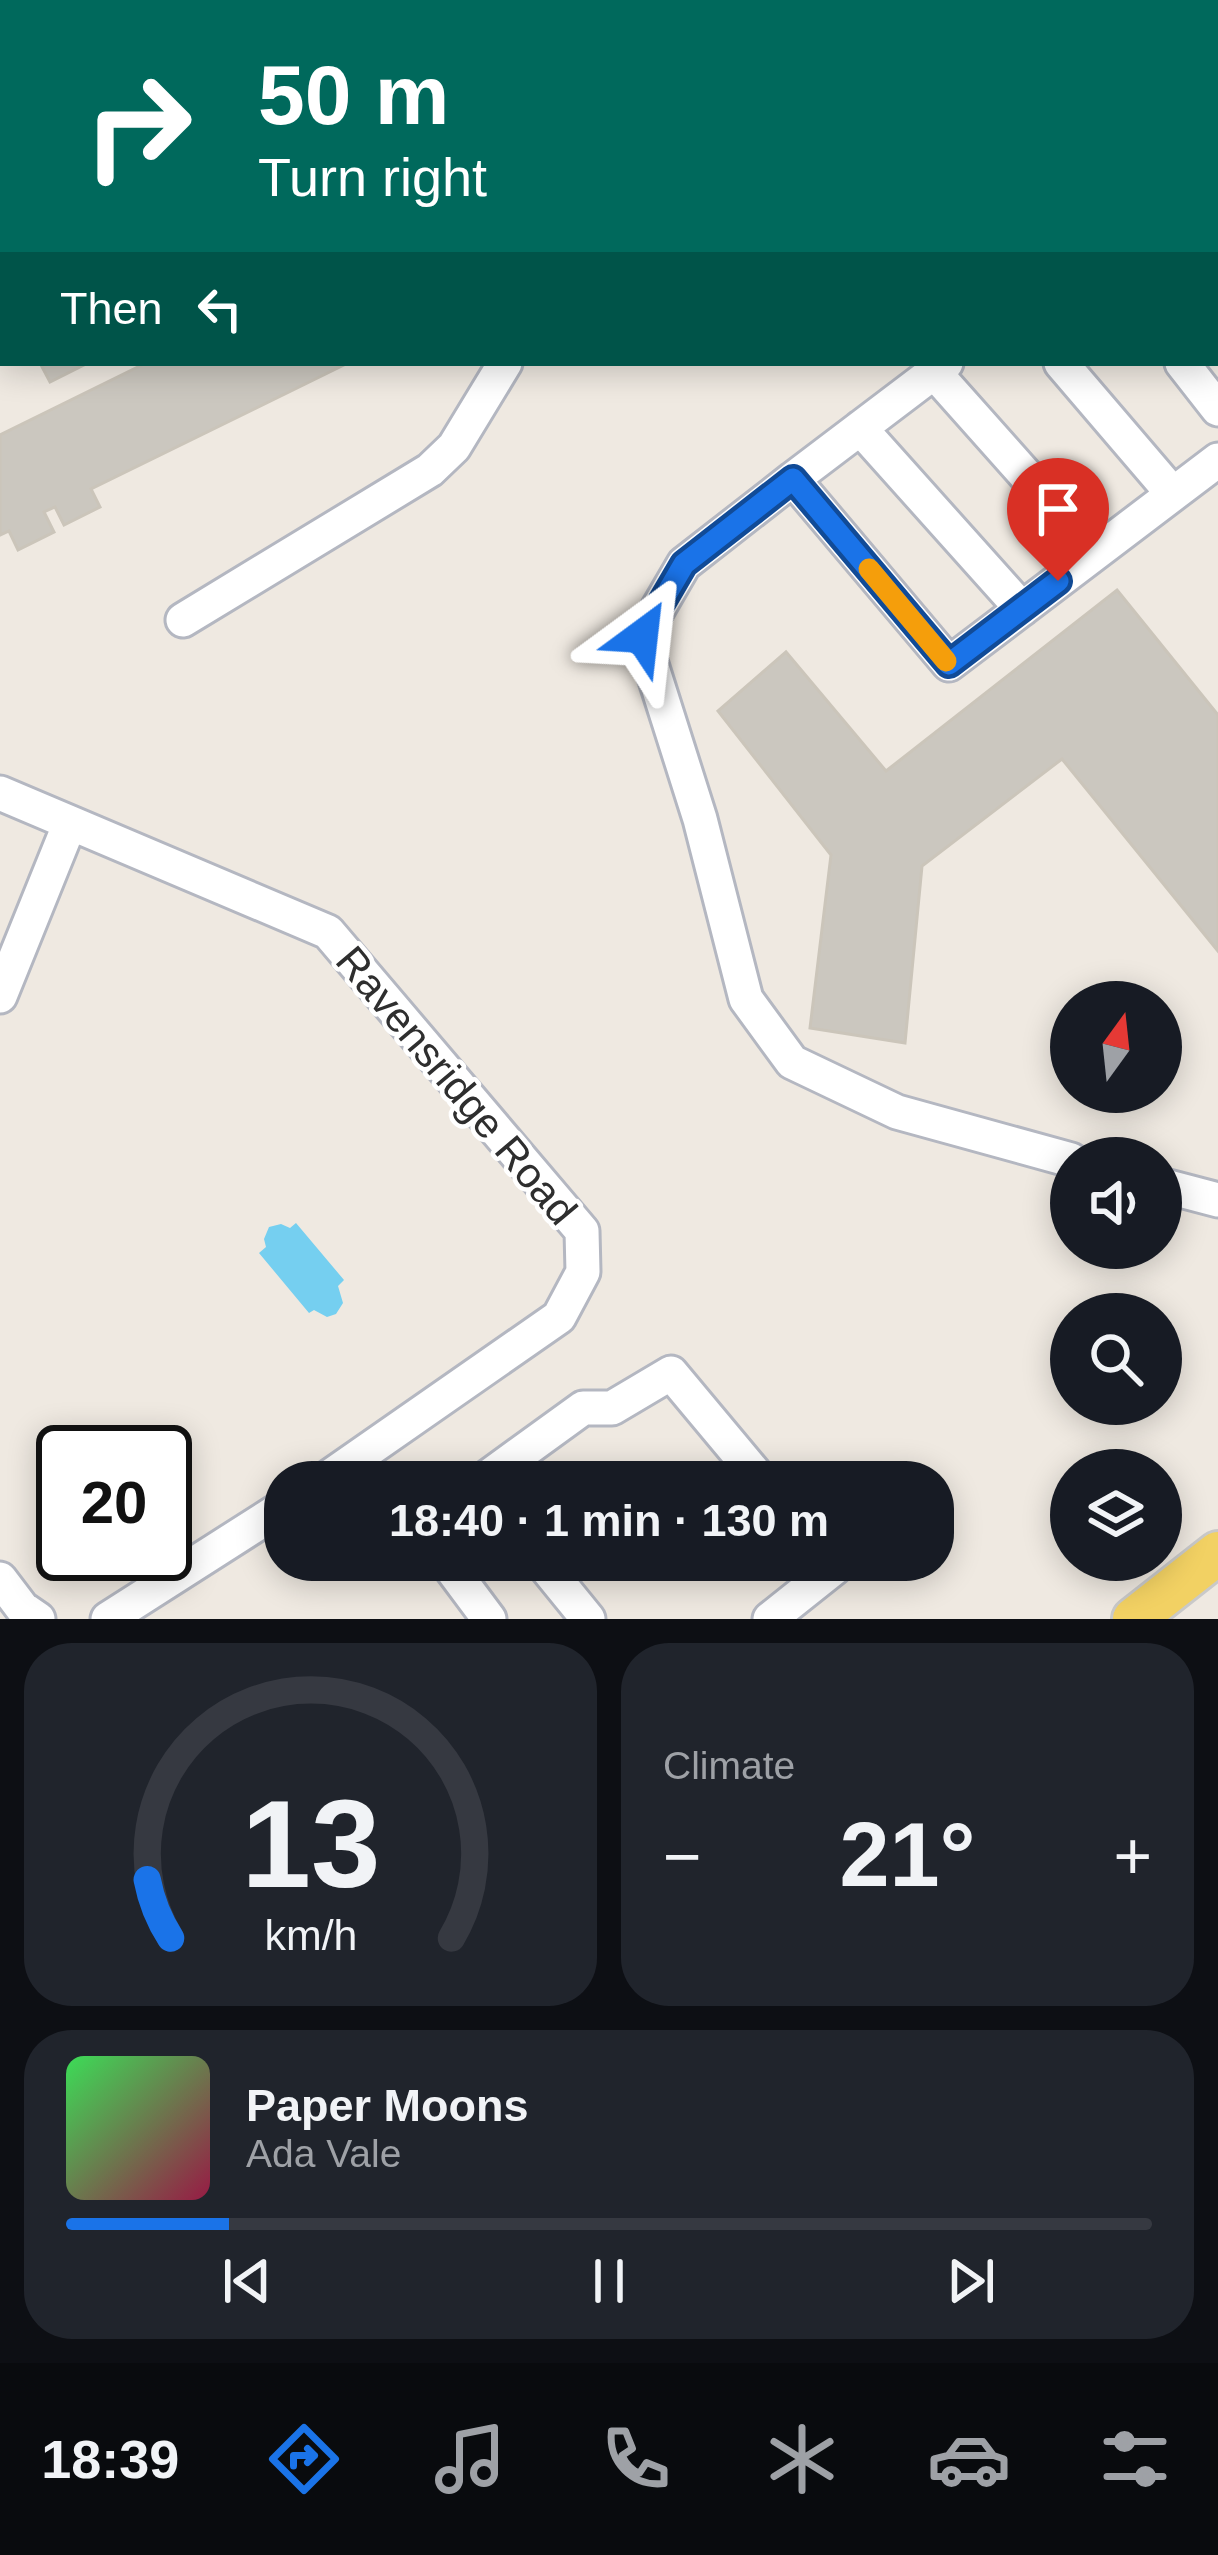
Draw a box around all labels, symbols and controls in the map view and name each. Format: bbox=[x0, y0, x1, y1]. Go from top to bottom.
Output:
icon: right bbox=[60, 48, 216, 204]
text: 50 m bbox=[258, 48, 449, 142]
text: Turn right bbox=[258, 147, 487, 207]
icon: left bbox=[187, 276, 253, 342]
text: Then bbox=[60, 283, 163, 334]
pin bbox=[1007, 458, 1109, 581]
icon: arrive bbox=[1025, 476, 1091, 542]
position arrow bbox=[579, 573, 705, 699]
street label: Ravensridge Road bbox=[327, 937, 586, 1234]
north arrow bbox=[1050, 981, 1182, 1113]
map controls bbox=[1050, 981, 1182, 1581]
button: sound bbox=[1050, 1137, 1182, 1269]
button: search bbox=[1050, 1293, 1182, 1425]
speed limit sign: 20 bbox=[36, 1425, 192, 1581]
button: layers bbox=[1050, 1449, 1182, 1581]
text: 18:40 · 1 min · 130 m bbox=[389, 1495, 829, 1546]
text: Climate bbox=[663, 1744, 795, 1787]
text: 13 bbox=[241, 1774, 380, 1913]
text: 21° bbox=[839, 1805, 976, 1905]
text: − bbox=[663, 1819, 702, 1893]
text: + bbox=[1113, 1819, 1152, 1893]
text: km/h bbox=[264, 1910, 357, 1958]
text: Paper Moons bbox=[246, 2080, 529, 2131]
text: Ada Vale bbox=[246, 2132, 401, 2175]
icon: previous bbox=[214, 2248, 280, 2314]
icon: pause bbox=[576, 2248, 642, 2314]
icon: next bbox=[938, 2248, 1004, 2314]
icon: directions bbox=[262, 2417, 346, 2501]
icon: music bbox=[428, 2417, 512, 2501]
icon: phone bbox=[594, 2417, 678, 2501]
icon: climate bbox=[760, 2417, 844, 2501]
icon: car bbox=[927, 2417, 1011, 2501]
icon: filters bbox=[1093, 2417, 1177, 2501]
text: 18:39 bbox=[41, 2429, 179, 2489]

